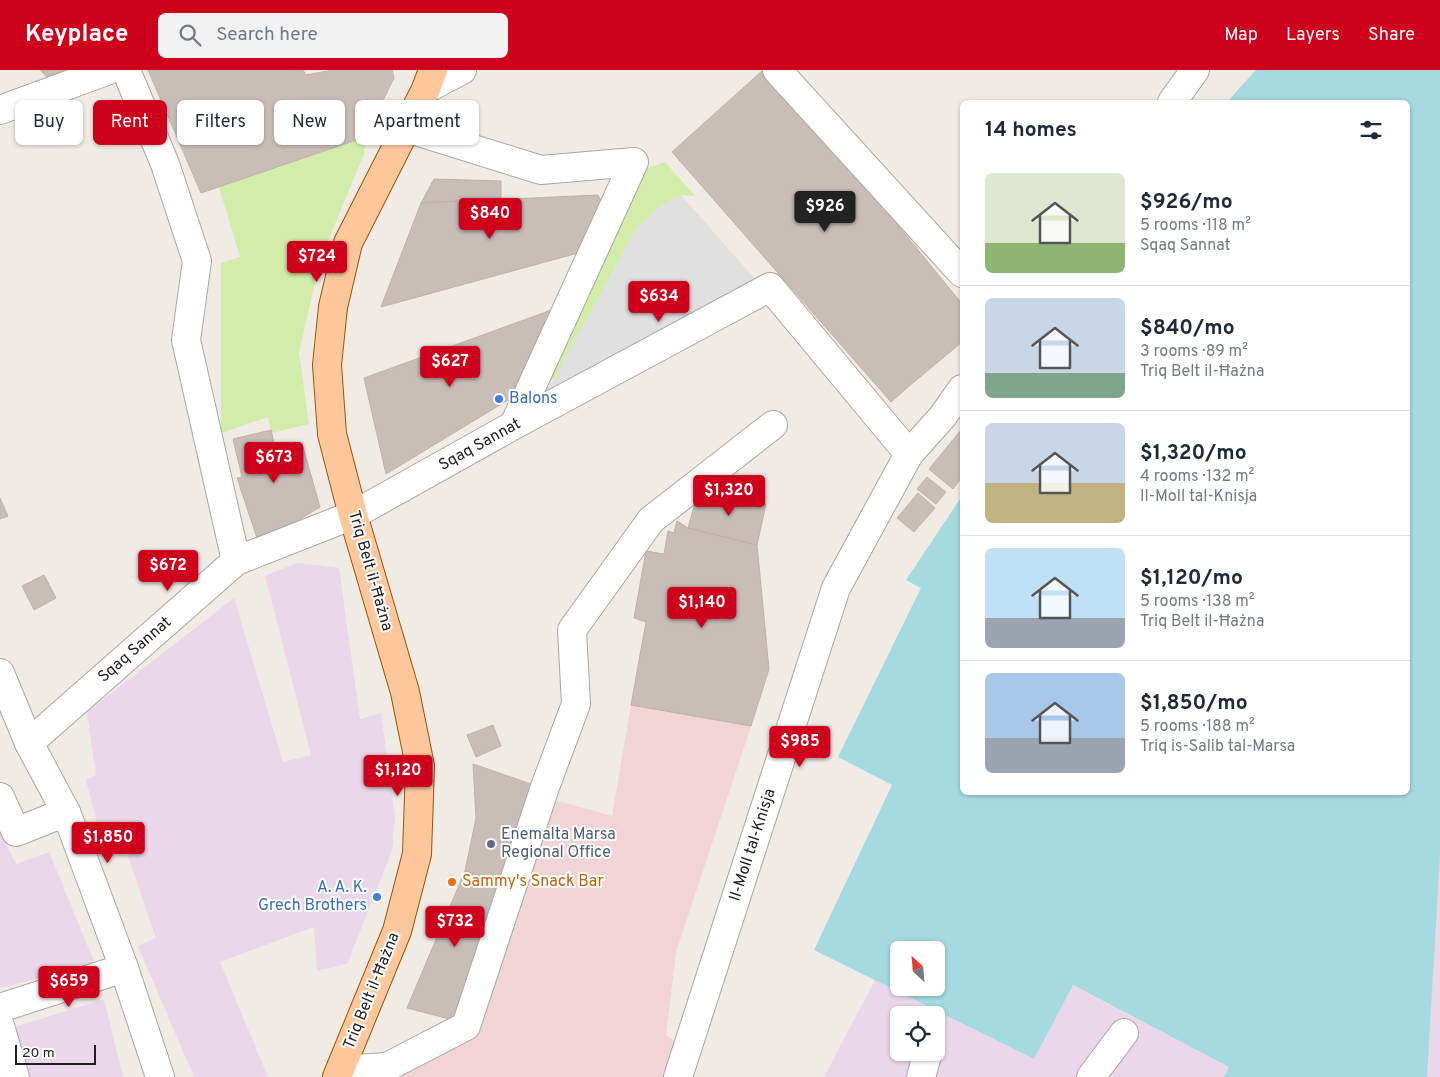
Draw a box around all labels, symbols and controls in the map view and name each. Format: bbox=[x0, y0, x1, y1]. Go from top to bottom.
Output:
search box bbox=[158, 13, 508, 58]
text: Keyplace bbox=[25, 20, 128, 50]
icon: search bbox=[176, 21, 204, 49]
text: Search here bbox=[216, 23, 318, 47]
text: Map bbox=[1224, 24, 1258, 47]
text: Layers bbox=[1286, 24, 1340, 47]
text: Share bbox=[1368, 24, 1415, 47]
chip: Buy bbox=[15, 100, 83, 145]
chip: Rent bbox=[93, 100, 167, 145]
chip: Filters bbox=[177, 100, 264, 145]
chip: New bbox=[274, 100, 345, 145]
chip: Apartment bbox=[355, 100, 479, 145]
icon: filters bbox=[1357, 116, 1385, 144]
text: 14 homes bbox=[985, 117, 1077, 144]
text: $926/mo bbox=[1140, 189, 1233, 216]
pin: $926 bbox=[795, 190, 855, 233]
icon: home bbox=[1025, 193, 1085, 253]
text: $926 bbox=[805, 197, 845, 217]
pin: $840 bbox=[460, 198, 520, 240]
text: $840 bbox=[470, 204, 510, 224]
text: 5 rooms · 118 m² bbox=[1140, 216, 1251, 236]
text: Sqaq Sannat bbox=[1140, 236, 1231, 256]
pin: $724 bbox=[287, 240, 347, 283]
text: $724 bbox=[298, 247, 336, 267]
pin: $634 bbox=[629, 280, 689, 323]
text: $634 bbox=[639, 287, 679, 307]
text: $840/mo bbox=[1140, 315, 1235, 342]
icon: home bbox=[1025, 318, 1085, 378]
text: 3 rooms · 89 m² bbox=[1140, 342, 1248, 362]
pin: $627 bbox=[420, 346, 480, 388]
text: $627 bbox=[431, 352, 469, 372]
text: Triq Belt il-Ħażna bbox=[1140, 362, 1264, 382]
place label: Balons bbox=[509, 389, 558, 409]
marker: Balons bbox=[493, 393, 505, 405]
street label: Sqaq Sannat bbox=[436, 414, 524, 476]
text: $1,320/mo bbox=[1140, 440, 1247, 467]
pin: $673 bbox=[244, 442, 304, 484]
icon: home bbox=[1025, 443, 1085, 503]
text: $673 bbox=[255, 448, 293, 468]
text: 4 rooms · 132 m² bbox=[1140, 467, 1254, 487]
pin: $1,320 bbox=[688, 474, 770, 517]
text: $1,320 bbox=[704, 481, 754, 501]
text: Il-Moll tal-Knisja bbox=[1140, 487, 1257, 507]
street label: Triq Belt il-Ħażna bbox=[343, 508, 397, 634]
pin: $672 bbox=[138, 550, 198, 592]
text: $672 bbox=[149, 556, 187, 576]
text: $1,120/mo bbox=[1140, 565, 1243, 592]
icon: home bbox=[1025, 568, 1085, 628]
pin: $1,140 bbox=[661, 586, 743, 629]
text: 5 rooms · 138 m² bbox=[1140, 592, 1255, 612]
text: $1,140 bbox=[678, 593, 726, 613]
text: Triq Belt il-Ħażna bbox=[1140, 612, 1264, 632]
street label: Sqaq Sannat bbox=[94, 613, 176, 687]
text: $1,850/mo bbox=[1140, 690, 1248, 717]
icon: home bbox=[1025, 693, 1085, 753]
text: 5 rooms · 188 m² bbox=[1140, 717, 1255, 737]
pin: $985 bbox=[770, 726, 830, 768]
text: $985 bbox=[780, 732, 820, 752]
text: Triq is-Salib tal-Marsa bbox=[1140, 737, 1295, 757]
pin: $1,120 bbox=[357, 754, 439, 797]
text: $1,120 bbox=[375, 761, 421, 781]
street label: Il-Moll tal-Knisja bbox=[725, 786, 781, 904]
pin: $1,850 bbox=[67, 822, 149, 864]
place label: Enemalta Marsa Regional Office bbox=[501, 825, 616, 863]
text: $1,850 bbox=[83, 828, 133, 848]
marker: Enemalta Marsa Regional Office bbox=[485, 838, 497, 850]
place label: Sammy's Snack Bar bbox=[462, 872, 604, 892]
marker: Sammy's Snack Bar bbox=[446, 876, 458, 888]
place label: A. A. K. Grech Brothers bbox=[258, 878, 367, 916]
marker: A. A. K. Grech Brothers bbox=[371, 891, 383, 903]
pin: $732 bbox=[425, 906, 485, 948]
text: $732 bbox=[436, 912, 474, 932]
street label: Triq Belt il-Ħażna bbox=[339, 930, 405, 1052]
north arrow bbox=[890, 941, 945, 996]
map controls bbox=[890, 941, 945, 1061]
pin: $659 bbox=[39, 966, 99, 1008]
text: $659 bbox=[49, 972, 89, 992]
button: locate bbox=[890, 1006, 945, 1061]
scale bar bbox=[15, 1042, 96, 1065]
text: 20 m bbox=[22, 1045, 55, 1062]

